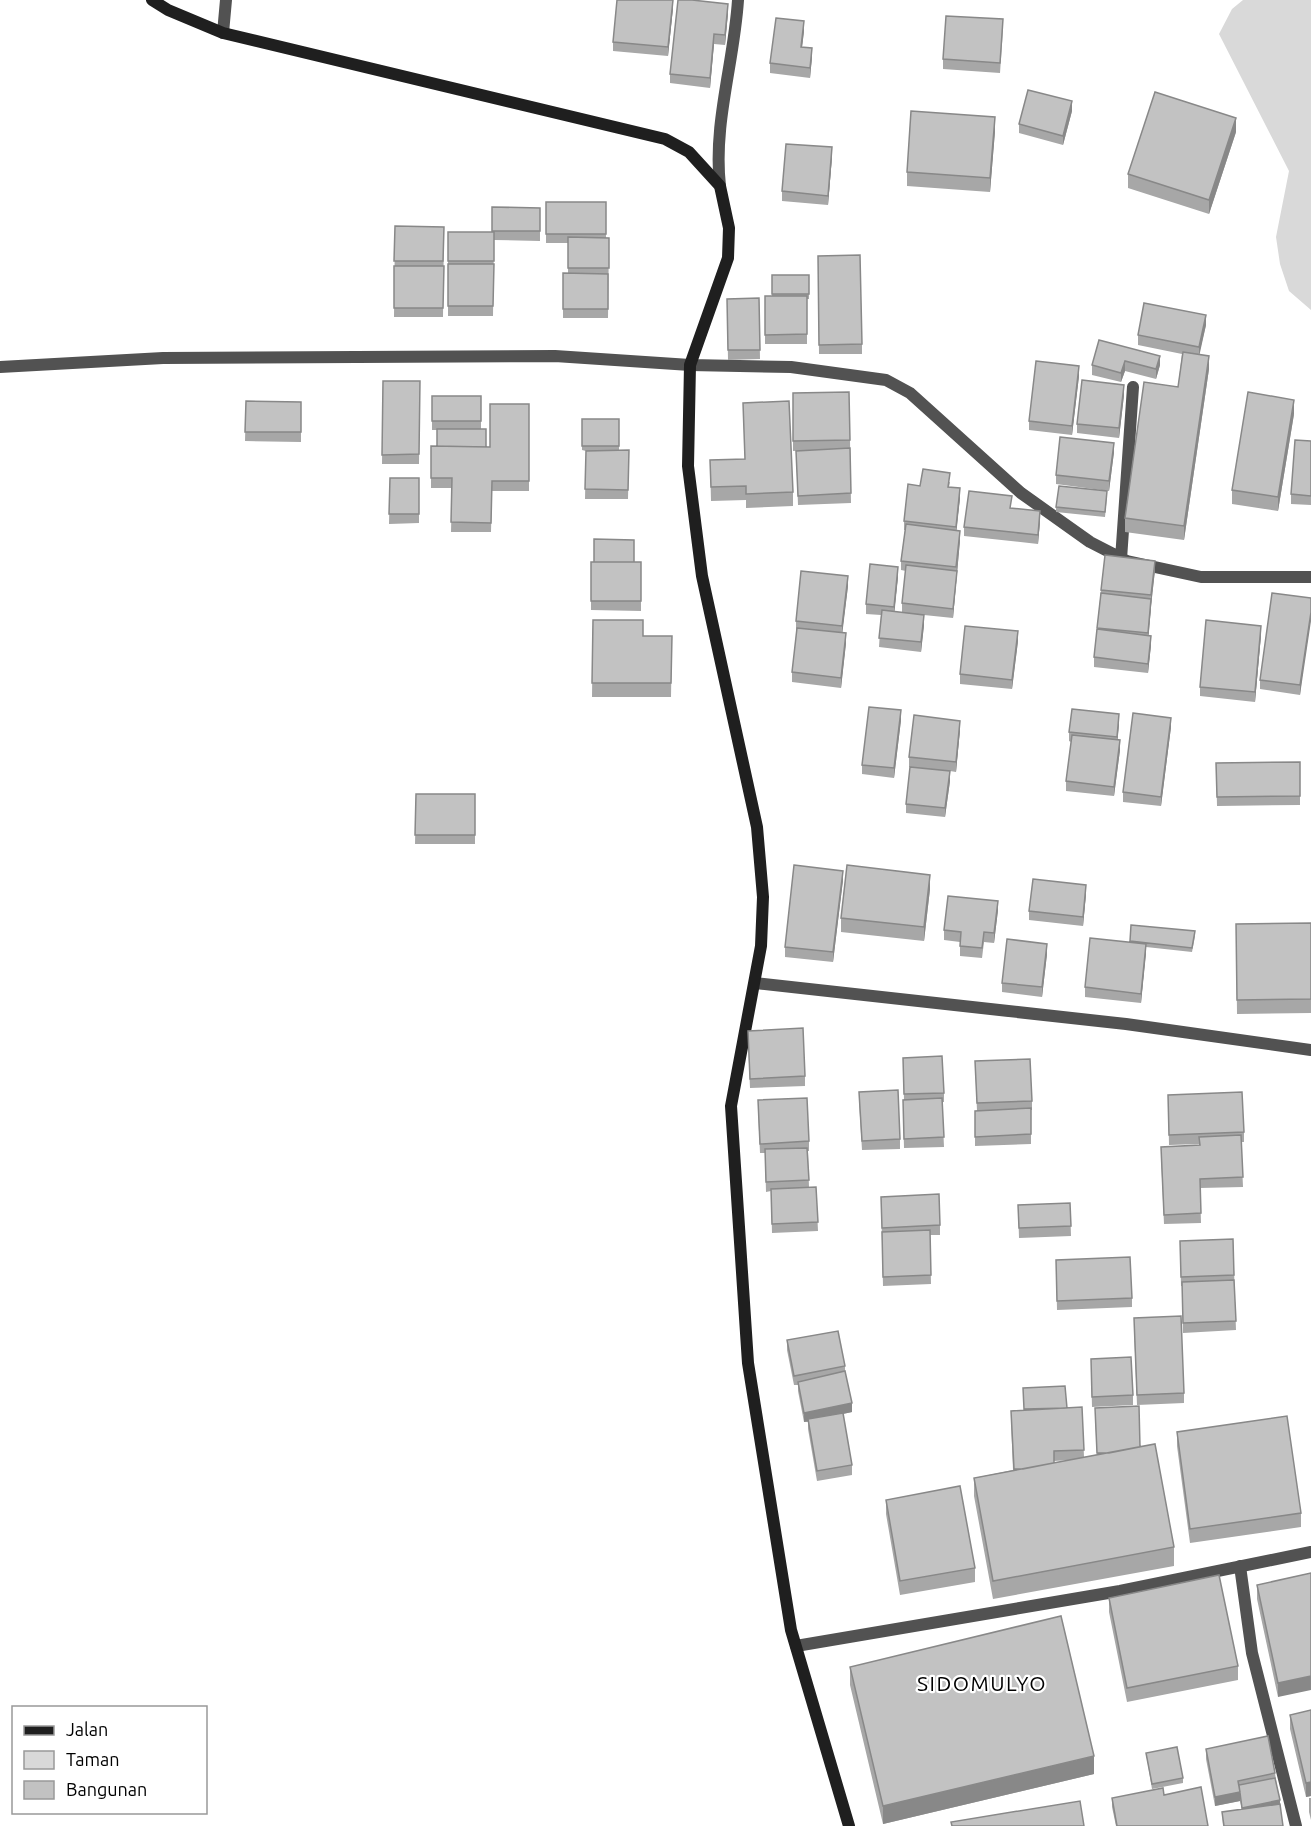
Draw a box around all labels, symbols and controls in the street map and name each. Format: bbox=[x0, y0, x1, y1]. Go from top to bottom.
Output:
district label: SIDOMULYO bbox=[917, 1671, 1047, 1695]
legend bbox=[12, 1706, 207, 1814]
text: Jalan bbox=[66, 1719, 108, 1739]
text: Taman bbox=[66, 1749, 120, 1769]
text: Bangunan bbox=[66, 1779, 147, 1799]

